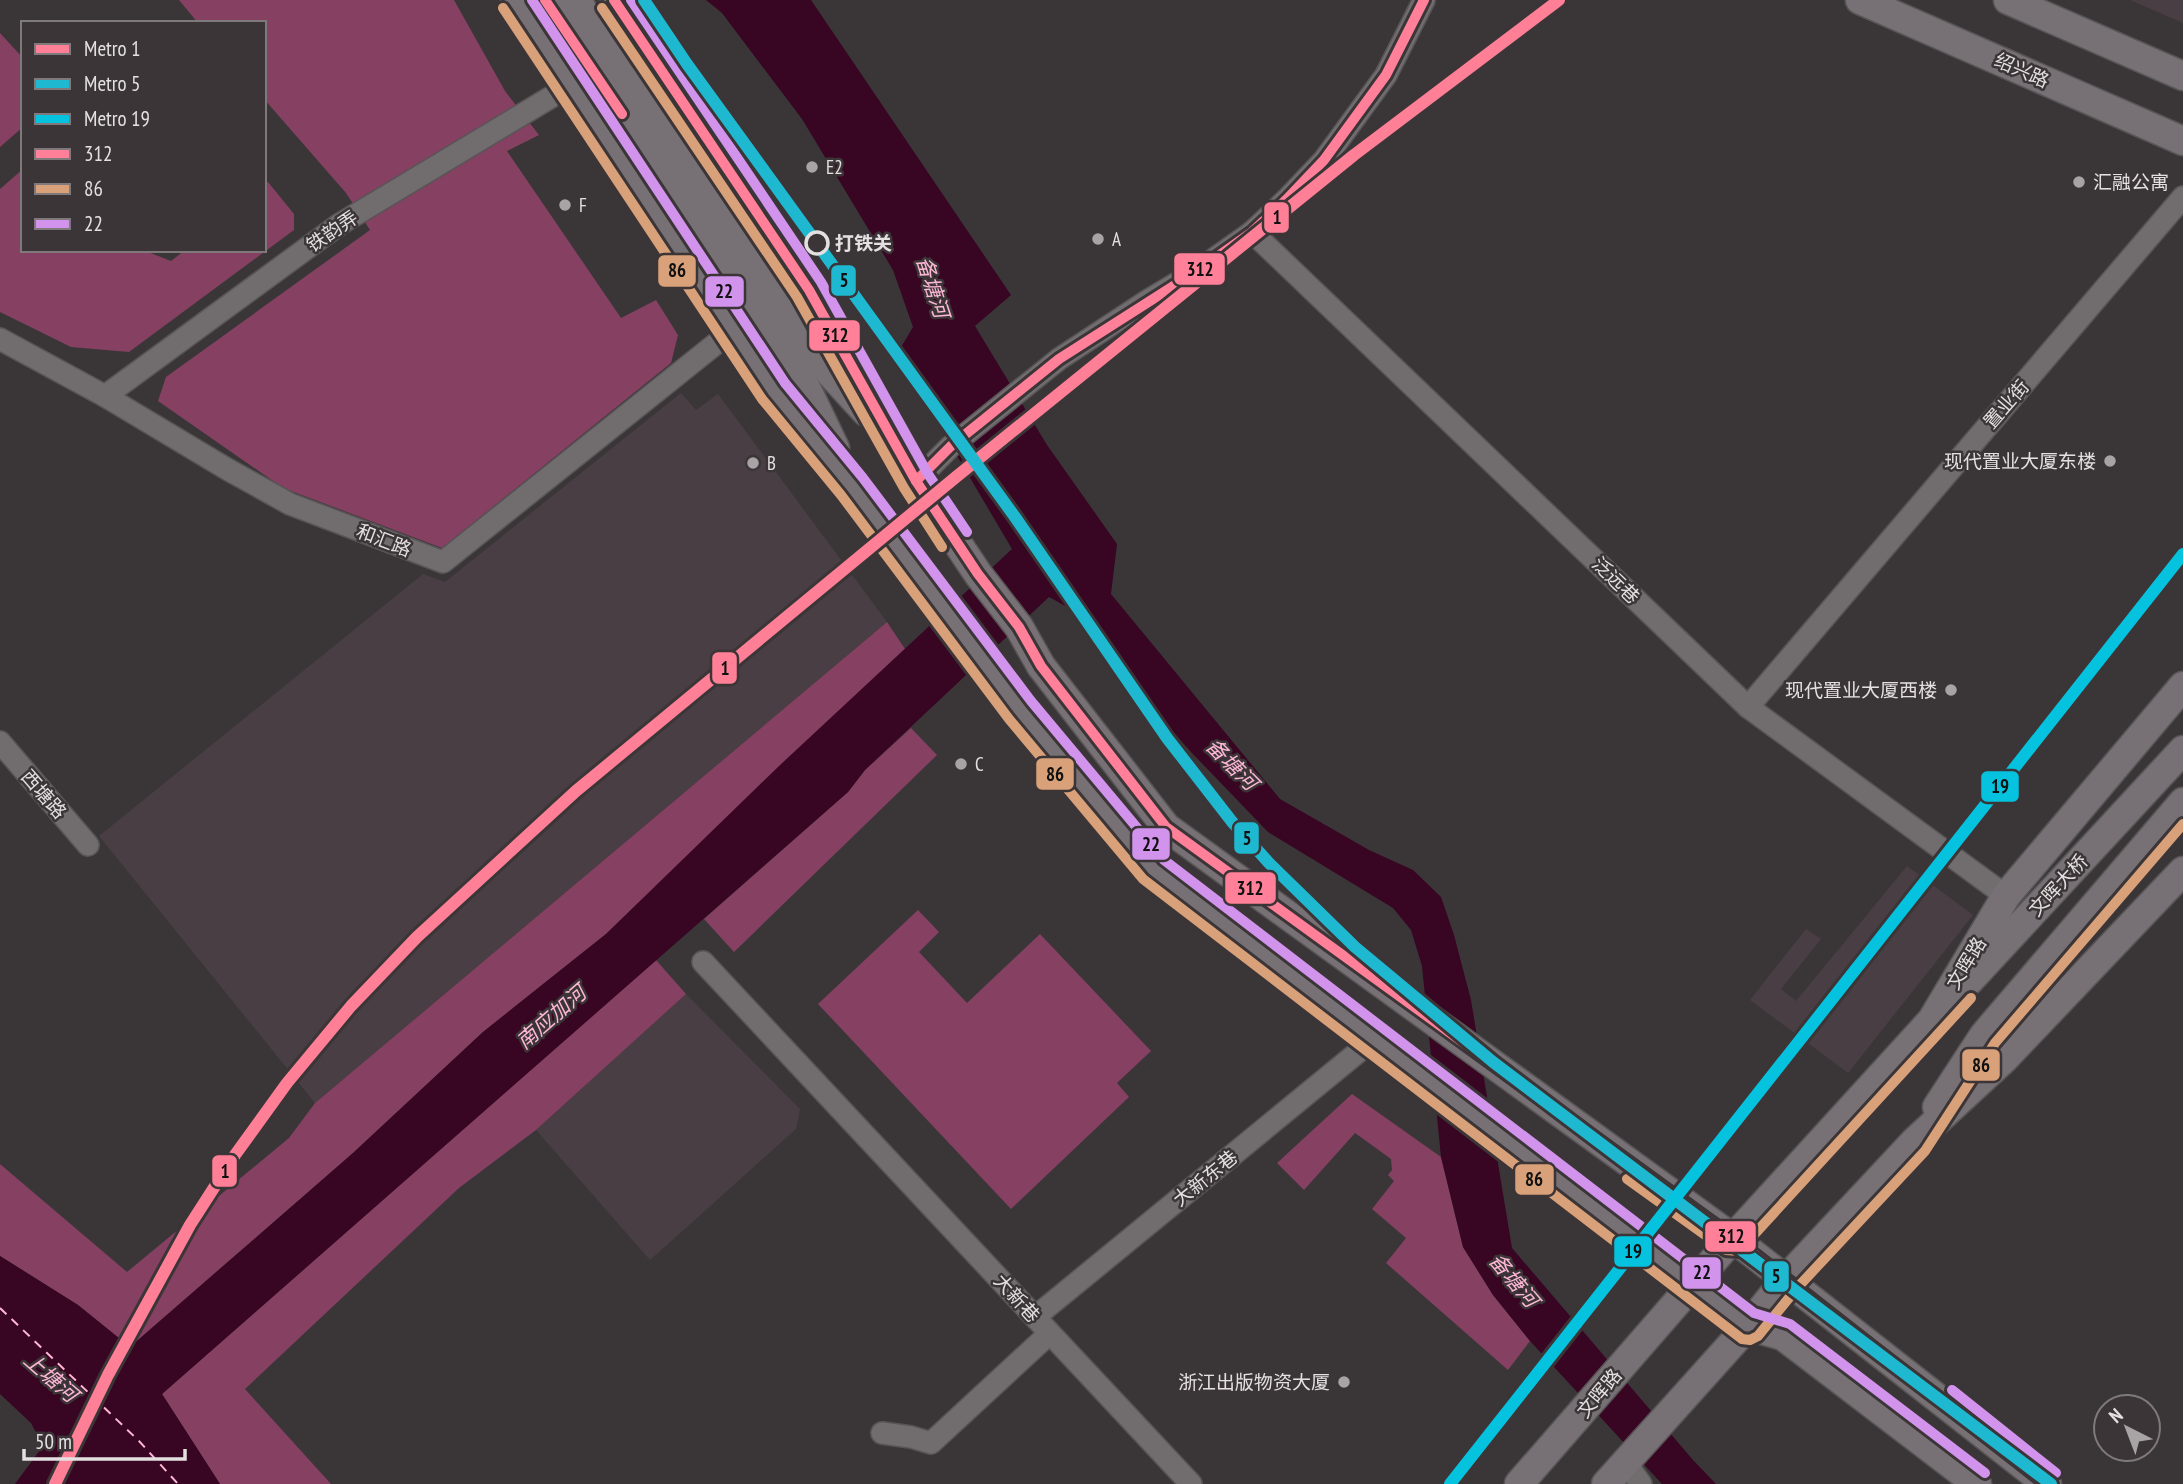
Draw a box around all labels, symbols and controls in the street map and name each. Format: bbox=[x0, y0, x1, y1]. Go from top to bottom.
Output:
legend bbox=[21, 21, 266, 252]
text: Metro 1 bbox=[84, 35, 141, 62]
street label: 绍兴路 bbox=[1991, 47, 2053, 93]
text: Metro 5 bbox=[84, 70, 141, 97]
text: Metro 19 bbox=[84, 105, 150, 132]
text: 312 bbox=[84, 140, 112, 167]
place label: E2 bbox=[826, 155, 843, 179]
marker: E2 bbox=[804, 159, 820, 175]
place label: 汇融公寓 bbox=[2093, 170, 2169, 194]
marker: 汇融公寓 bbox=[2071, 174, 2087, 190]
text: 86 bbox=[84, 175, 103, 202]
place label: F bbox=[579, 193, 587, 217]
marker: F bbox=[557, 197, 573, 213]
line badge: 1 bbox=[1263, 201, 1290, 234]
street label: 铁韵弄 bbox=[302, 205, 362, 257]
text: 1 bbox=[1272, 205, 1282, 229]
text: 22 bbox=[84, 210, 103, 237]
place label: A bbox=[1112, 227, 1121, 251]
marker: 打铁关 bbox=[805, 231, 829, 255]
place label: 打铁关 bbox=[835, 231, 892, 255]
marker: A bbox=[1090, 231, 1106, 247]
line badge: 312 bbox=[1173, 252, 1226, 286]
water label: 备塘河 bbox=[910, 253, 957, 325]
line badge: 86 bbox=[657, 254, 697, 288]
text: 312 bbox=[1186, 257, 1214, 281]
text: 86 bbox=[668, 258, 686, 282]
line badge: 5 bbox=[830, 264, 857, 297]
text: 5 bbox=[839, 268, 849, 292]
line badge: 22 bbox=[704, 275, 745, 308]
text: 22 bbox=[715, 279, 733, 303]
line badge: 312 bbox=[808, 319, 861, 352]
text: 312 bbox=[821, 323, 849, 347]
street label: 置业街 bbox=[1978, 375, 2034, 433]
place label: 现代置业大厦东楼 bbox=[1944, 449, 2096, 473]
place label: B bbox=[767, 451, 776, 475]
marker: 现代置业大厦东楼 bbox=[2102, 453, 2118, 469]
marker: B bbox=[745, 455, 761, 471]
street label: 和汇路 bbox=[353, 519, 415, 561]
street label: 泛远巷 bbox=[1587, 552, 1645, 608]
line badge: 1 bbox=[711, 651, 738, 685]
text: 1 bbox=[720, 656, 730, 680]
place label: 现代置业大厦西楼 bbox=[1785, 678, 1937, 702]
marker: 现代置业大厦西楼 bbox=[1943, 682, 1959, 698]
water label: 备塘河 bbox=[1200, 732, 1267, 799]
place label: C bbox=[975, 752, 984, 776]
marker: C bbox=[953, 756, 969, 772]
line badge: 86 bbox=[1035, 757, 1075, 791]
text: 86 bbox=[1046, 762, 1064, 786]
street label: 西塘路 bbox=[16, 765, 72, 823]
line badge: 19 bbox=[1980, 770, 2020, 803]
text: 19 bbox=[1991, 774, 2009, 798]
line badge: 5 bbox=[1233, 821, 1260, 855]
text: 5 bbox=[1242, 826, 1252, 850]
line badge: 22 bbox=[1131, 827, 1171, 861]
text: 22 bbox=[1142, 832, 1160, 856]
street label: 文晖大桥 bbox=[2023, 849, 2093, 921]
line badge: 312 bbox=[1224, 871, 1277, 905]
text: 312 bbox=[1236, 876, 1264, 900]
street label: 文晖路 bbox=[1941, 932, 1991, 994]
water label: 南应加河 bbox=[510, 977, 595, 1055]
line badge: 86 bbox=[1961, 1048, 2001, 1082]
text: 86 bbox=[1972, 1053, 1990, 1077]
street label: 大新东巷 bbox=[1168, 1145, 1242, 1211]
line badge: 1 bbox=[211, 1154, 238, 1188]
text: 1 bbox=[220, 1159, 230, 1183]
line badge: 86 bbox=[1514, 1163, 1555, 1196]
text: 86 bbox=[1525, 1167, 1543, 1191]
line badge: 312 bbox=[1704, 1220, 1757, 1253]
text: 312 bbox=[1717, 1224, 1745, 1248]
line badge: 19 bbox=[1613, 1235, 1653, 1268]
text: 19 bbox=[1624, 1239, 1642, 1263]
water label: 备塘河 bbox=[1483, 1247, 1547, 1316]
line badge: 22 bbox=[1681, 1256, 1722, 1290]
text: 22 bbox=[1693, 1260, 1711, 1284]
line badge: 5 bbox=[1763, 1260, 1790, 1293]
text: 5 bbox=[1771, 1264, 1781, 1288]
street label: 大新巷 bbox=[989, 1269, 1045, 1327]
water label: 上塘河 bbox=[18, 1346, 87, 1410]
street label: 文晖路 bbox=[1571, 1363, 1627, 1423]
place label: 浙江出版物资大厦 bbox=[1178, 1370, 1330, 1394]
marker: 浙江出版物资大厦 bbox=[1336, 1374, 1352, 1390]
north arrow bbox=[2092, 1393, 2162, 1463]
text: N bbox=[2104, 1403, 2127, 1428]
scale bar bbox=[24, 1418, 186, 1462]
text: 50 m bbox=[35, 1428, 72, 1455]

